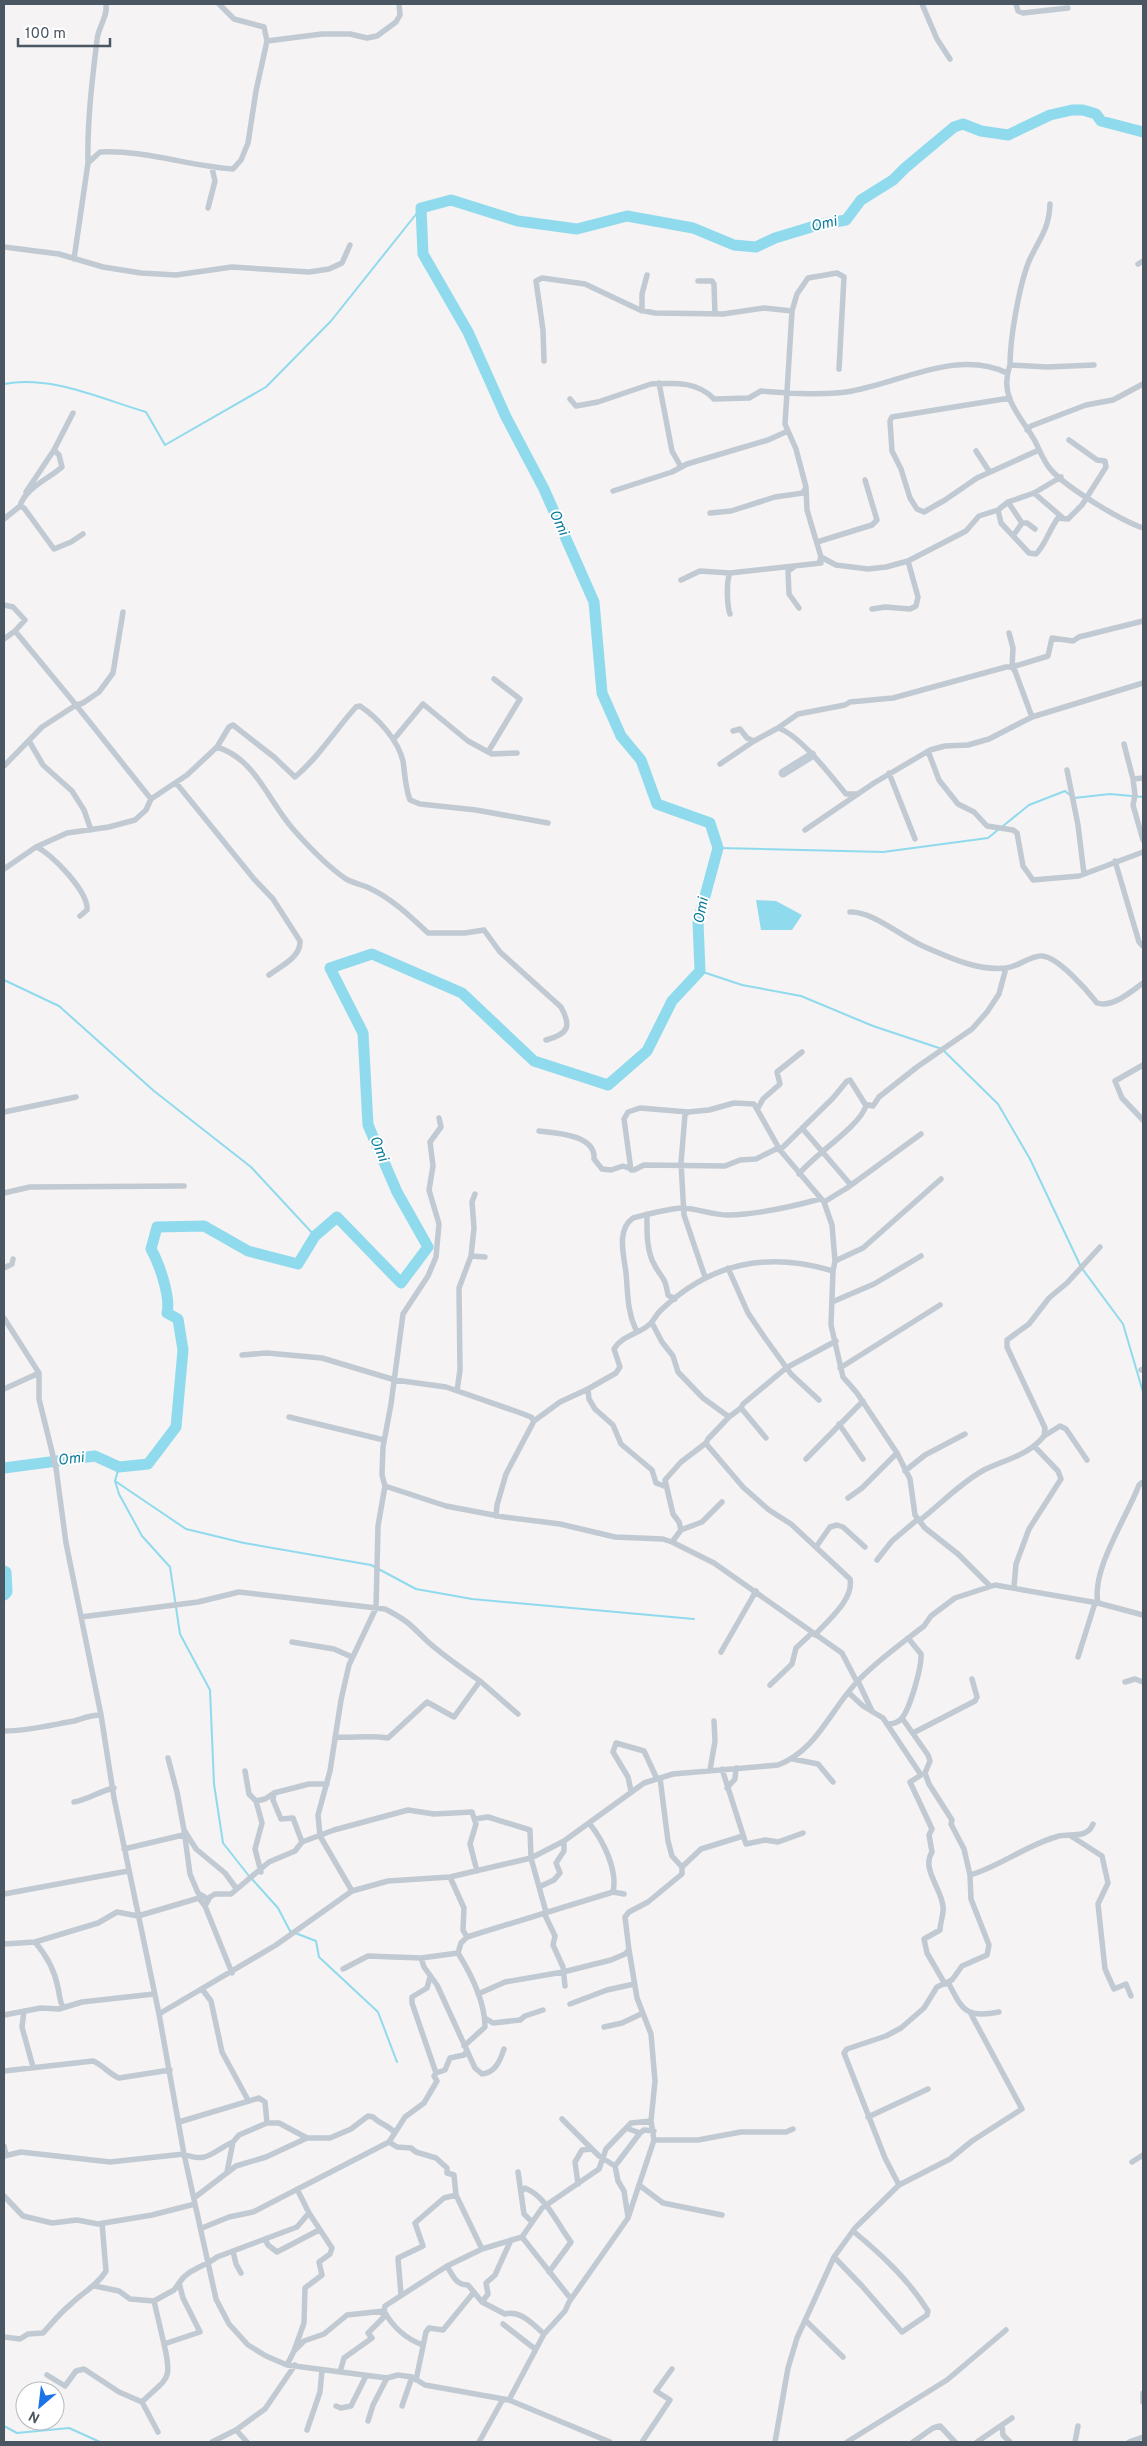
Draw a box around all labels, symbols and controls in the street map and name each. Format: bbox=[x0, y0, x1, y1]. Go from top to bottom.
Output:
scale bar bbox=[18, 15, 110, 47]
text: 100 m bbox=[25, 25, 66, 44]
water label: Omi bbox=[809, 212, 840, 237]
water label: Omi bbox=[544, 507, 573, 540]
water label: Omi bbox=[690, 895, 714, 926]
water label: Omi bbox=[364, 1133, 392, 1166]
water label: Omi bbox=[57, 1449, 87, 1471]
north arrow bbox=[15, 2381, 65, 2431]
text: N bbox=[26, 2406, 43, 2426]

